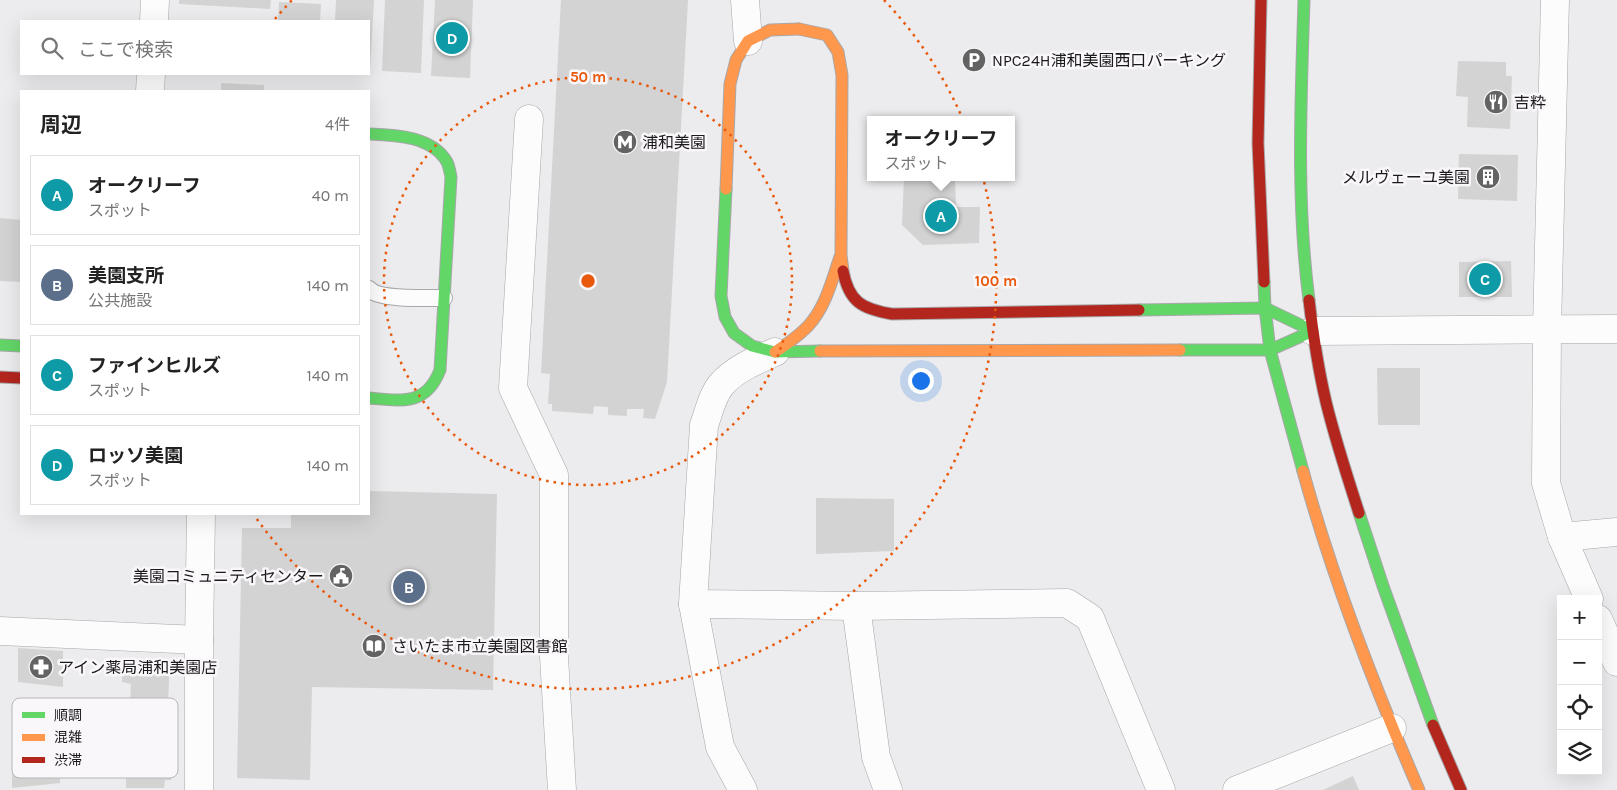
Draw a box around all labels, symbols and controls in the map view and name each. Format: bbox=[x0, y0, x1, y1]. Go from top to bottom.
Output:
pin: D bbox=[436, 19, 468, 57]
search box bbox=[20, 20, 370, 75]
icon: search bbox=[38, 34, 66, 62]
text: ここで検索 bbox=[78, 39, 173, 61]
parking icon: NPC24H浦和美園西口パーキング bbox=[961, 47, 987, 73]
place label: NPC24H浦和美園西口パーキング bbox=[992, 51, 1226, 70]
text: 50 m bbox=[570, 68, 606, 86]
restaurant icon: 吉粋 bbox=[1483, 89, 1509, 115]
place label: 吉粋 bbox=[1514, 93, 1546, 112]
text: 周辺 bbox=[40, 113, 82, 137]
text: 4件 bbox=[325, 115, 350, 134]
popup bbox=[867, 116, 1015, 181]
text: オークリーフ bbox=[885, 128, 997, 150]
metro station icon: 浦和美園 bbox=[612, 129, 638, 155]
place label: 浦和美園 bbox=[642, 133, 706, 152]
text: スポット bbox=[885, 154, 949, 173]
building icon: メルヴェーユ美園 bbox=[1475, 164, 1501, 190]
place label: メルヴェーユ美園 bbox=[1342, 168, 1470, 187]
text: オークリーフ bbox=[88, 175, 201, 197]
text: A bbox=[52, 186, 62, 205]
text: 40 m bbox=[312, 186, 349, 205]
pin: A bbox=[925, 197, 957, 235]
text: スポット bbox=[88, 201, 152, 220]
pin: C bbox=[1469, 260, 1501, 298]
text: 美園支所 bbox=[88, 265, 164, 287]
centre of rings bbox=[579, 272, 597, 290]
text: 100 m bbox=[975, 272, 1017, 290]
text: B bbox=[52, 276, 62, 295]
text: 140 m bbox=[307, 276, 349, 295]
text: 公共施設 bbox=[88, 291, 152, 310]
text: ファインヒルズ bbox=[88, 355, 221, 377]
text: C bbox=[52, 366, 62, 385]
text: 140 m bbox=[307, 366, 349, 385]
your location bbox=[908, 368, 934, 394]
text: スポット bbox=[88, 381, 152, 400]
text: ロッソ美園 bbox=[88, 445, 183, 467]
text: D bbox=[52, 456, 62, 475]
text: 140 m bbox=[307, 456, 349, 475]
text: スポット bbox=[88, 471, 152, 490]
public building icon: 美園コミュニティセンター bbox=[328, 563, 354, 589]
place label: 美園コミュニティセンター bbox=[133, 567, 324, 586]
pin: B bbox=[393, 568, 425, 606]
map controls bbox=[1557, 595, 1602, 775]
button: + bbox=[1557, 595, 1602, 640]
library icon: さいたま市立美園図書館 bbox=[361, 633, 387, 659]
place label: さいたま市立美園図書館 bbox=[392, 637, 568, 656]
button: − bbox=[1557, 640, 1602, 685]
pharmacy icon: アイン薬局浦和美園店 bbox=[28, 654, 54, 680]
place label: アイン薬局浦和美園店 bbox=[58, 658, 217, 677]
button: locate bbox=[1557, 685, 1602, 730]
legend bbox=[12, 698, 178, 778]
text: 順調 bbox=[54, 707, 82, 724]
text: 混雑 bbox=[54, 729, 82, 746]
button: layers bbox=[1557, 730, 1602, 775]
text: 渋滞 bbox=[54, 752, 82, 769]

